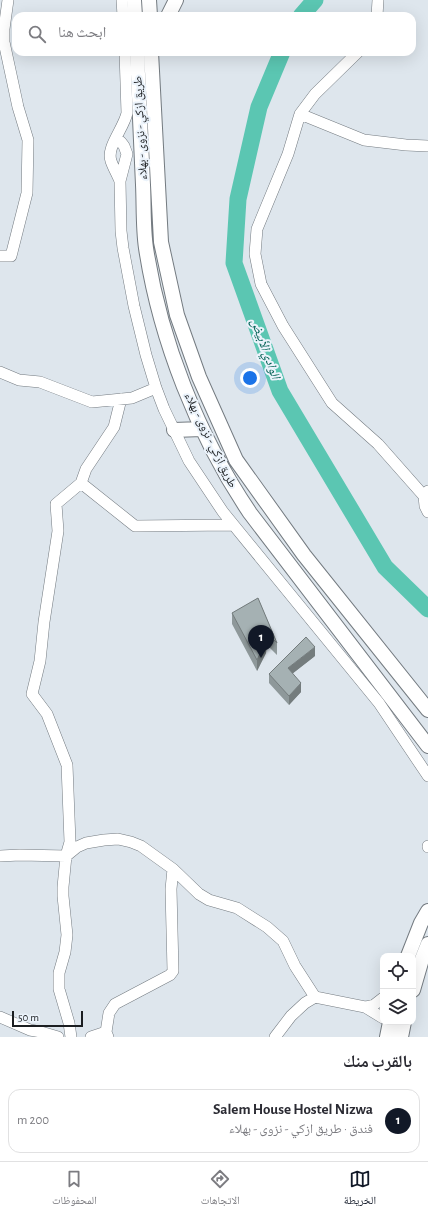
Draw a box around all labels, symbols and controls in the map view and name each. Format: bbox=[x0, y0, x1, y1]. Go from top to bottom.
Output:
search box bbox=[12, 12, 416, 56]
icon: search bbox=[26, 23, 48, 45]
text: ابحث هنا bbox=[58, 25, 106, 40]
street label: طريق ازكي - نزوى - بهلاء bbox=[131, 75, 153, 180]
water label: الوادي الأبيض bbox=[245, 317, 284, 384]
your location bbox=[240, 368, 260, 388]
street label: طريق ازكي - نزوى - بهلاء bbox=[179, 391, 239, 491]
pin: 1 bbox=[248, 625, 274, 658]
map controls bbox=[380, 953, 416, 1025]
button: locate bbox=[380, 953, 416, 989]
button: layers bbox=[380, 989, 416, 1025]
scale bar bbox=[12, 1009, 83, 1028]
text: 50 m bbox=[18, 1012, 39, 1023]
text: بالقرب منك bbox=[343, 1053, 412, 1070]
text: Salem House Hostel Nizwa bbox=[213, 1102, 373, 1117]
text: 200 m bbox=[17, 1114, 49, 1127]
text: 1 bbox=[396, 1114, 400, 1127]
text: فندق · طريق ازكي - نزوى - بهلاء bbox=[229, 1123, 373, 1136]
tab: المحفوظات bbox=[52, 1168, 97, 1211]
tab: الاتجاهات bbox=[201, 1168, 240, 1211]
tab: الخريطة bbox=[344, 1168, 376, 1211]

